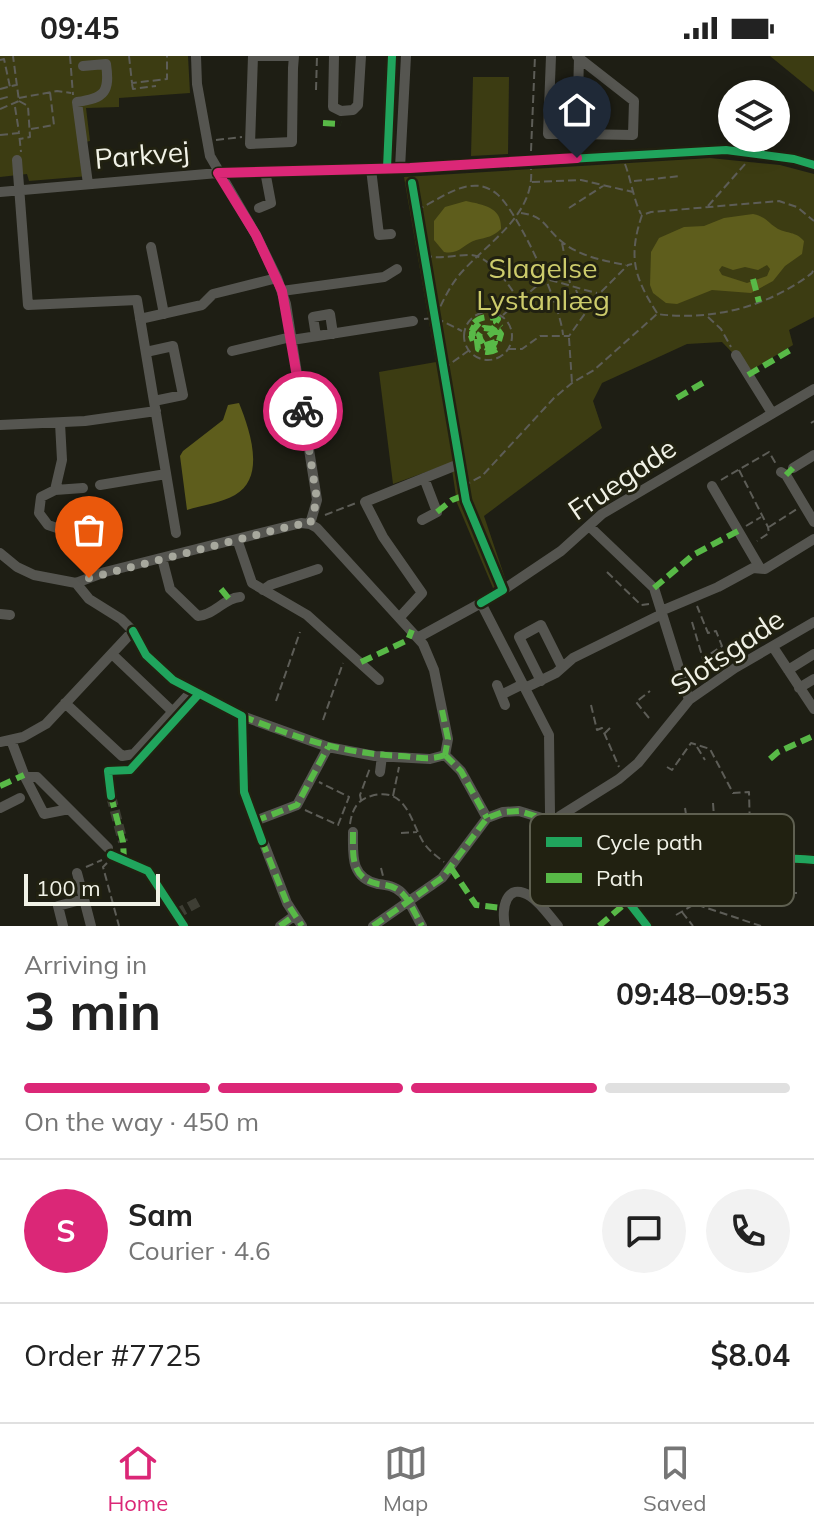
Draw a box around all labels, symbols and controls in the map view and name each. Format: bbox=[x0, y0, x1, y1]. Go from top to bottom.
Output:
text: 09:45 bbox=[40, 9, 119, 47]
pin bbox=[543, 76, 611, 158]
map controls bbox=[718, 80, 790, 152]
button: layers bbox=[718, 80, 790, 152]
icon: home bbox=[555, 88, 599, 132]
street label: Parkvej bbox=[93, 133, 191, 176]
park label: Slagelse Lystanlæg bbox=[476, 250, 610, 317]
courier bbox=[263, 371, 343, 451]
icon: bike bbox=[281, 389, 325, 433]
street label: Fruegade bbox=[561, 430, 682, 527]
pin bbox=[55, 496, 123, 578]
icon: bag bbox=[67, 508, 111, 552]
street label: Slotsgade bbox=[663, 601, 790, 702]
legend bbox=[530, 814, 794, 906]
text: Cycle path bbox=[596, 828, 703, 856]
text: Path bbox=[596, 864, 644, 892]
scale bar bbox=[24, 870, 160, 906]
text: 100 m bbox=[36, 874, 101, 902]
text: Arriving in bbox=[24, 948, 147, 981]
text: 09:48–09:53 bbox=[616, 975, 790, 1013]
text: 3 min bbox=[24, 978, 161, 1043]
text: On the way · 450 m bbox=[24, 1105, 259, 1138]
button: chat bbox=[602, 1189, 686, 1273]
button: phone bbox=[706, 1189, 790, 1273]
text: Sam bbox=[128, 1196, 193, 1234]
text: S bbox=[56, 1212, 76, 1250]
text: Courier · 4.6 bbox=[128, 1234, 271, 1267]
text: Order #7725 bbox=[24, 1336, 201, 1374]
text: $8.04 bbox=[711, 1336, 790, 1374]
tab: Home bbox=[107, 1441, 168, 1517]
tab: Map bbox=[383, 1441, 428, 1517]
tab: Saved bbox=[643, 1441, 707, 1517]

